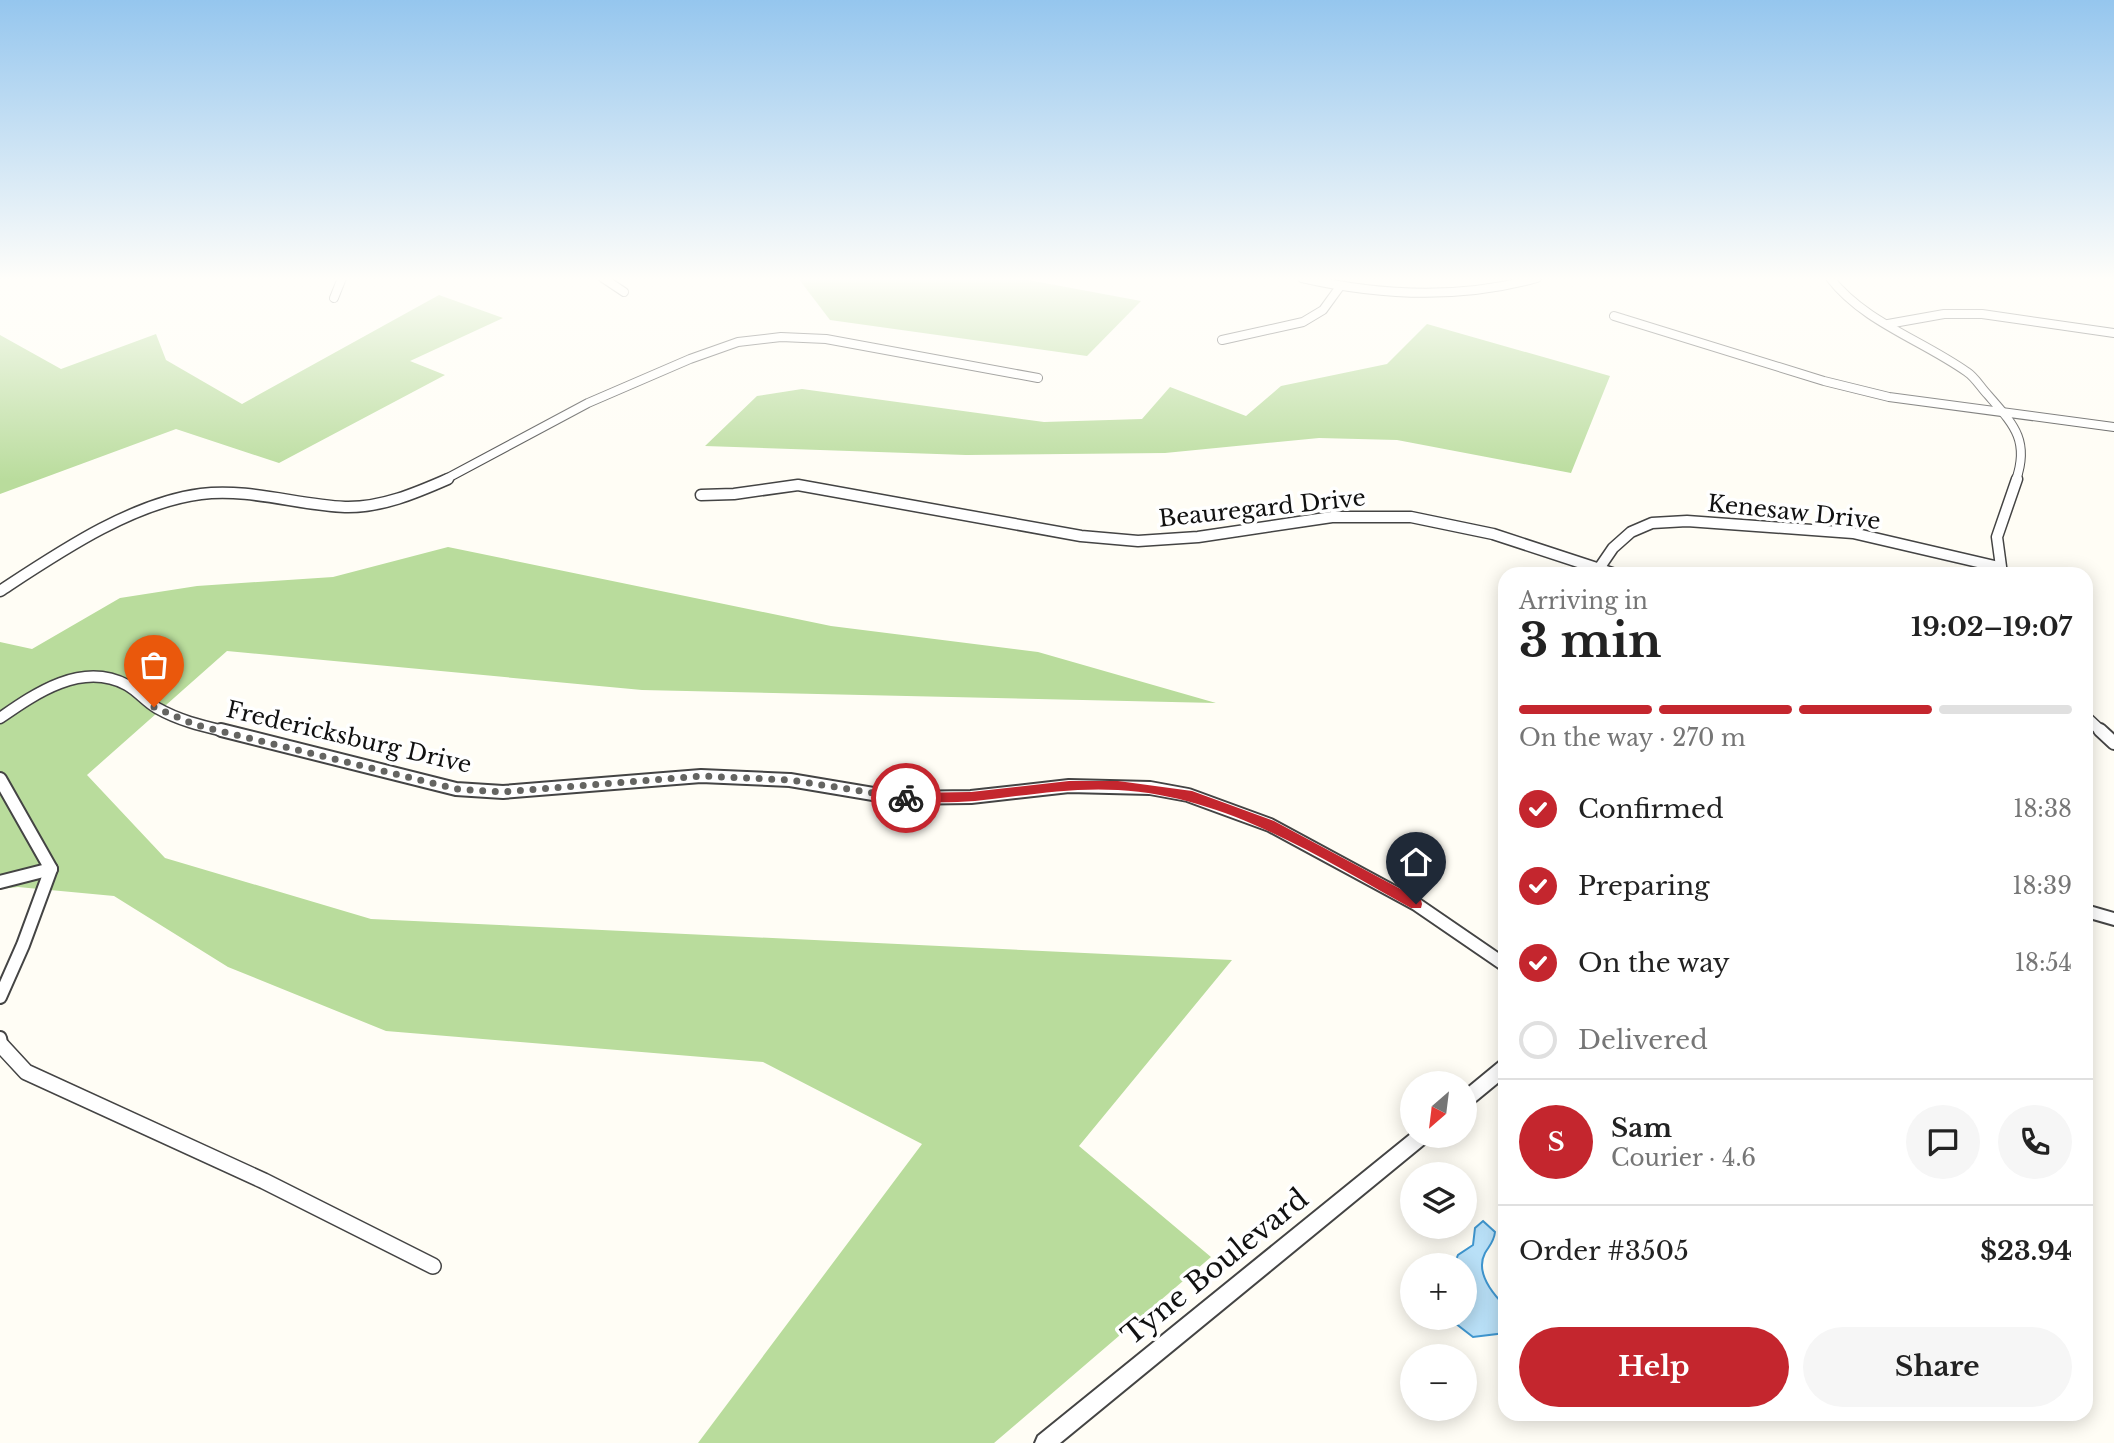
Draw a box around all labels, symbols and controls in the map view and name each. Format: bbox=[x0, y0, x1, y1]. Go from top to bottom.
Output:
street label: Beauregard Drive bbox=[1157, 483, 1367, 533]
street label: Kenesaw Drive bbox=[1706, 489, 1882, 535]
text: Arriving in bbox=[1519, 587, 1648, 615]
text: 19:02–19:07 bbox=[1911, 611, 2072, 643]
text: 3 min bbox=[1519, 612, 1661, 669]
pin bbox=[124, 635, 184, 707]
icon: bag bbox=[135, 646, 173, 684]
street label: Fredericksburg Drive bbox=[224, 695, 474, 779]
text: On the way · 270 m bbox=[1519, 724, 1746, 752]
courier bbox=[871, 763, 941, 833]
icon: bike bbox=[887, 779, 925, 817]
icon: check bbox=[1519, 790, 1557, 828]
text: Confirmed bbox=[1578, 793, 1723, 825]
text: 18:38 bbox=[2013, 795, 2072, 823]
pin bbox=[1386, 832, 1446, 904]
icon: home bbox=[1397, 843, 1435, 881]
icon: check bbox=[1519, 867, 1557, 905]
text: Preparing bbox=[1578, 870, 1710, 902]
text: 18:39 bbox=[2012, 872, 2072, 900]
icon: check bbox=[1519, 944, 1557, 982]
text: On the way bbox=[1578, 947, 1730, 979]
text: 18:54 bbox=[2015, 949, 2072, 977]
text: Delivered bbox=[1578, 1024, 1708, 1056]
north arrow bbox=[1400, 1071, 1477, 1148]
map controls bbox=[1400, 1071, 1477, 1421]
button: chat bbox=[1906, 1105, 1980, 1179]
button: phone bbox=[1998, 1105, 2072, 1179]
text: Sam bbox=[1611, 1112, 1672, 1144]
text: S bbox=[1547, 1126, 1565, 1158]
text: Courier · 4.6 bbox=[1611, 1144, 1756, 1172]
button: layers bbox=[1400, 1162, 1477, 1239]
street label: Tyne Boulevard bbox=[1115, 1181, 1315, 1353]
text: Order #3505 bbox=[1519, 1235, 1689, 1267]
text: $23.94 bbox=[1980, 1235, 2072, 1267]
button: + bbox=[1400, 1253, 1477, 1330]
button: Help bbox=[1519, 1327, 1789, 1407]
button: Share bbox=[1803, 1327, 2072, 1407]
button: − bbox=[1400, 1344, 1477, 1421]

